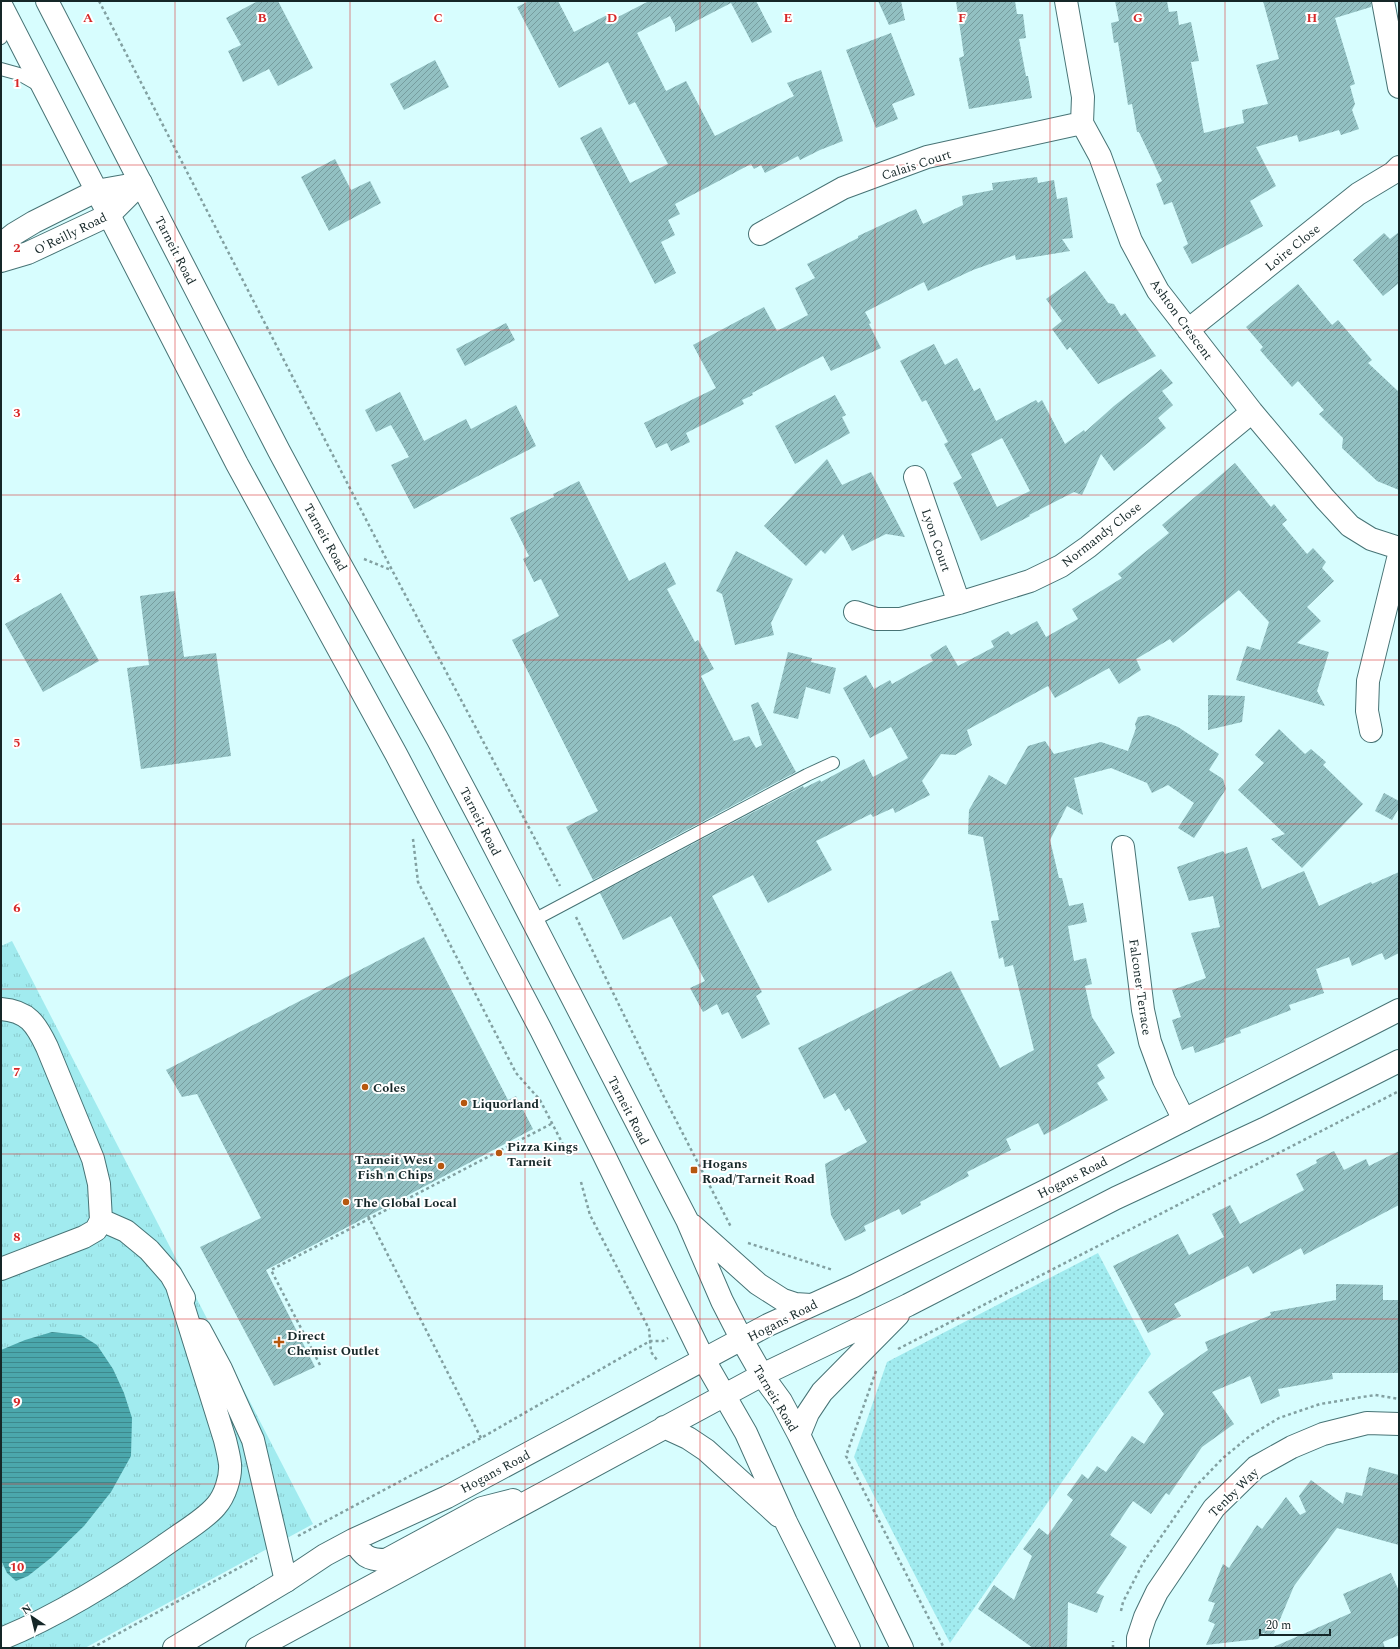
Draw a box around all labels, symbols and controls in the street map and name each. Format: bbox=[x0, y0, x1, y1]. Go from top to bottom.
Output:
text: A bbox=[83, 8, 93, 28]
text: B bbox=[257, 8, 267, 28]
text: C bbox=[433, 8, 443, 28]
text: D bbox=[607, 8, 617, 28]
text: E bbox=[784, 8, 793, 28]
text: F bbox=[958, 8, 966, 28]
text: G bbox=[1133, 8, 1143, 28]
text: H bbox=[1307, 8, 1318, 28]
text: 1 bbox=[13, 73, 21, 93]
street label: Calais Court bbox=[879, 144, 954, 186]
street label: O'Reilly Road bbox=[30, 208, 110, 260]
street label: Tarneit Road bbox=[149, 213, 201, 288]
street label: Loire Close bbox=[1261, 219, 1325, 276]
text: 2 bbox=[13, 238, 21, 258]
street label: Ashton Crescent bbox=[1145, 275, 1218, 365]
text: 3 bbox=[13, 403, 21, 423]
street label: Normandy Close bbox=[1057, 497, 1146, 572]
street label: Tarneit Road bbox=[298, 500, 352, 575]
street label: Lyon Court bbox=[916, 506, 956, 575]
text: 4 bbox=[13, 568, 21, 588]
text: 5 bbox=[13, 733, 21, 753]
street label: Tarneit Road bbox=[454, 784, 506, 859]
text: 6 bbox=[13, 898, 21, 918]
street label: Falconer Terrace bbox=[1123, 938, 1157, 1037]
text: 7 bbox=[13, 1062, 21, 1082]
street label: Tarneit Road bbox=[602, 1073, 654, 1148]
place label: Coles bbox=[373, 1078, 406, 1098]
marker: Coles bbox=[360, 1082, 370, 1092]
place label: Liquorland bbox=[472, 1094, 540, 1114]
marker: Liquorland bbox=[459, 1098, 469, 1108]
place label: Pizza Kings Tarneit bbox=[507, 1137, 578, 1172]
marker: Pizza Kings Tarneit bbox=[494, 1148, 504, 1158]
place label: Tarneit West Fish n Chips bbox=[355, 1150, 433, 1185]
street label: Hogans Road bbox=[1034, 1152, 1111, 1204]
place label: Hogans Road/Tarneit Road bbox=[702, 1154, 815, 1189]
marker: Tarneit West Fish n Chips bbox=[436, 1161, 446, 1171]
marker: Hogans Road/Tarneit Road bbox=[689, 1165, 699, 1175]
place label: The Global Local bbox=[354, 1193, 457, 1213]
marker: The Global Local bbox=[341, 1197, 351, 1207]
text: 8 bbox=[13, 1227, 21, 1247]
street label: Hogans Road bbox=[744, 1295, 821, 1347]
place label: Direct Chemist Outlet bbox=[287, 1326, 379, 1361]
marker: Direct Chemist Outlet bbox=[274, 1337, 284, 1347]
street label: Tarneit Road bbox=[747, 1361, 803, 1436]
text: 9 bbox=[13, 1392, 21, 1412]
street label: Hogans Road bbox=[457, 1445, 534, 1499]
street label: Tenby Way bbox=[1204, 1463, 1264, 1522]
text: 10 bbox=[10, 1557, 24, 1577]
north arrow bbox=[12, 1597, 52, 1637]
text: N bbox=[18, 1600, 35, 1619]
scale bar bbox=[1260, 1611, 1330, 1637]
text: 20 m bbox=[1266, 1616, 1291, 1635]

